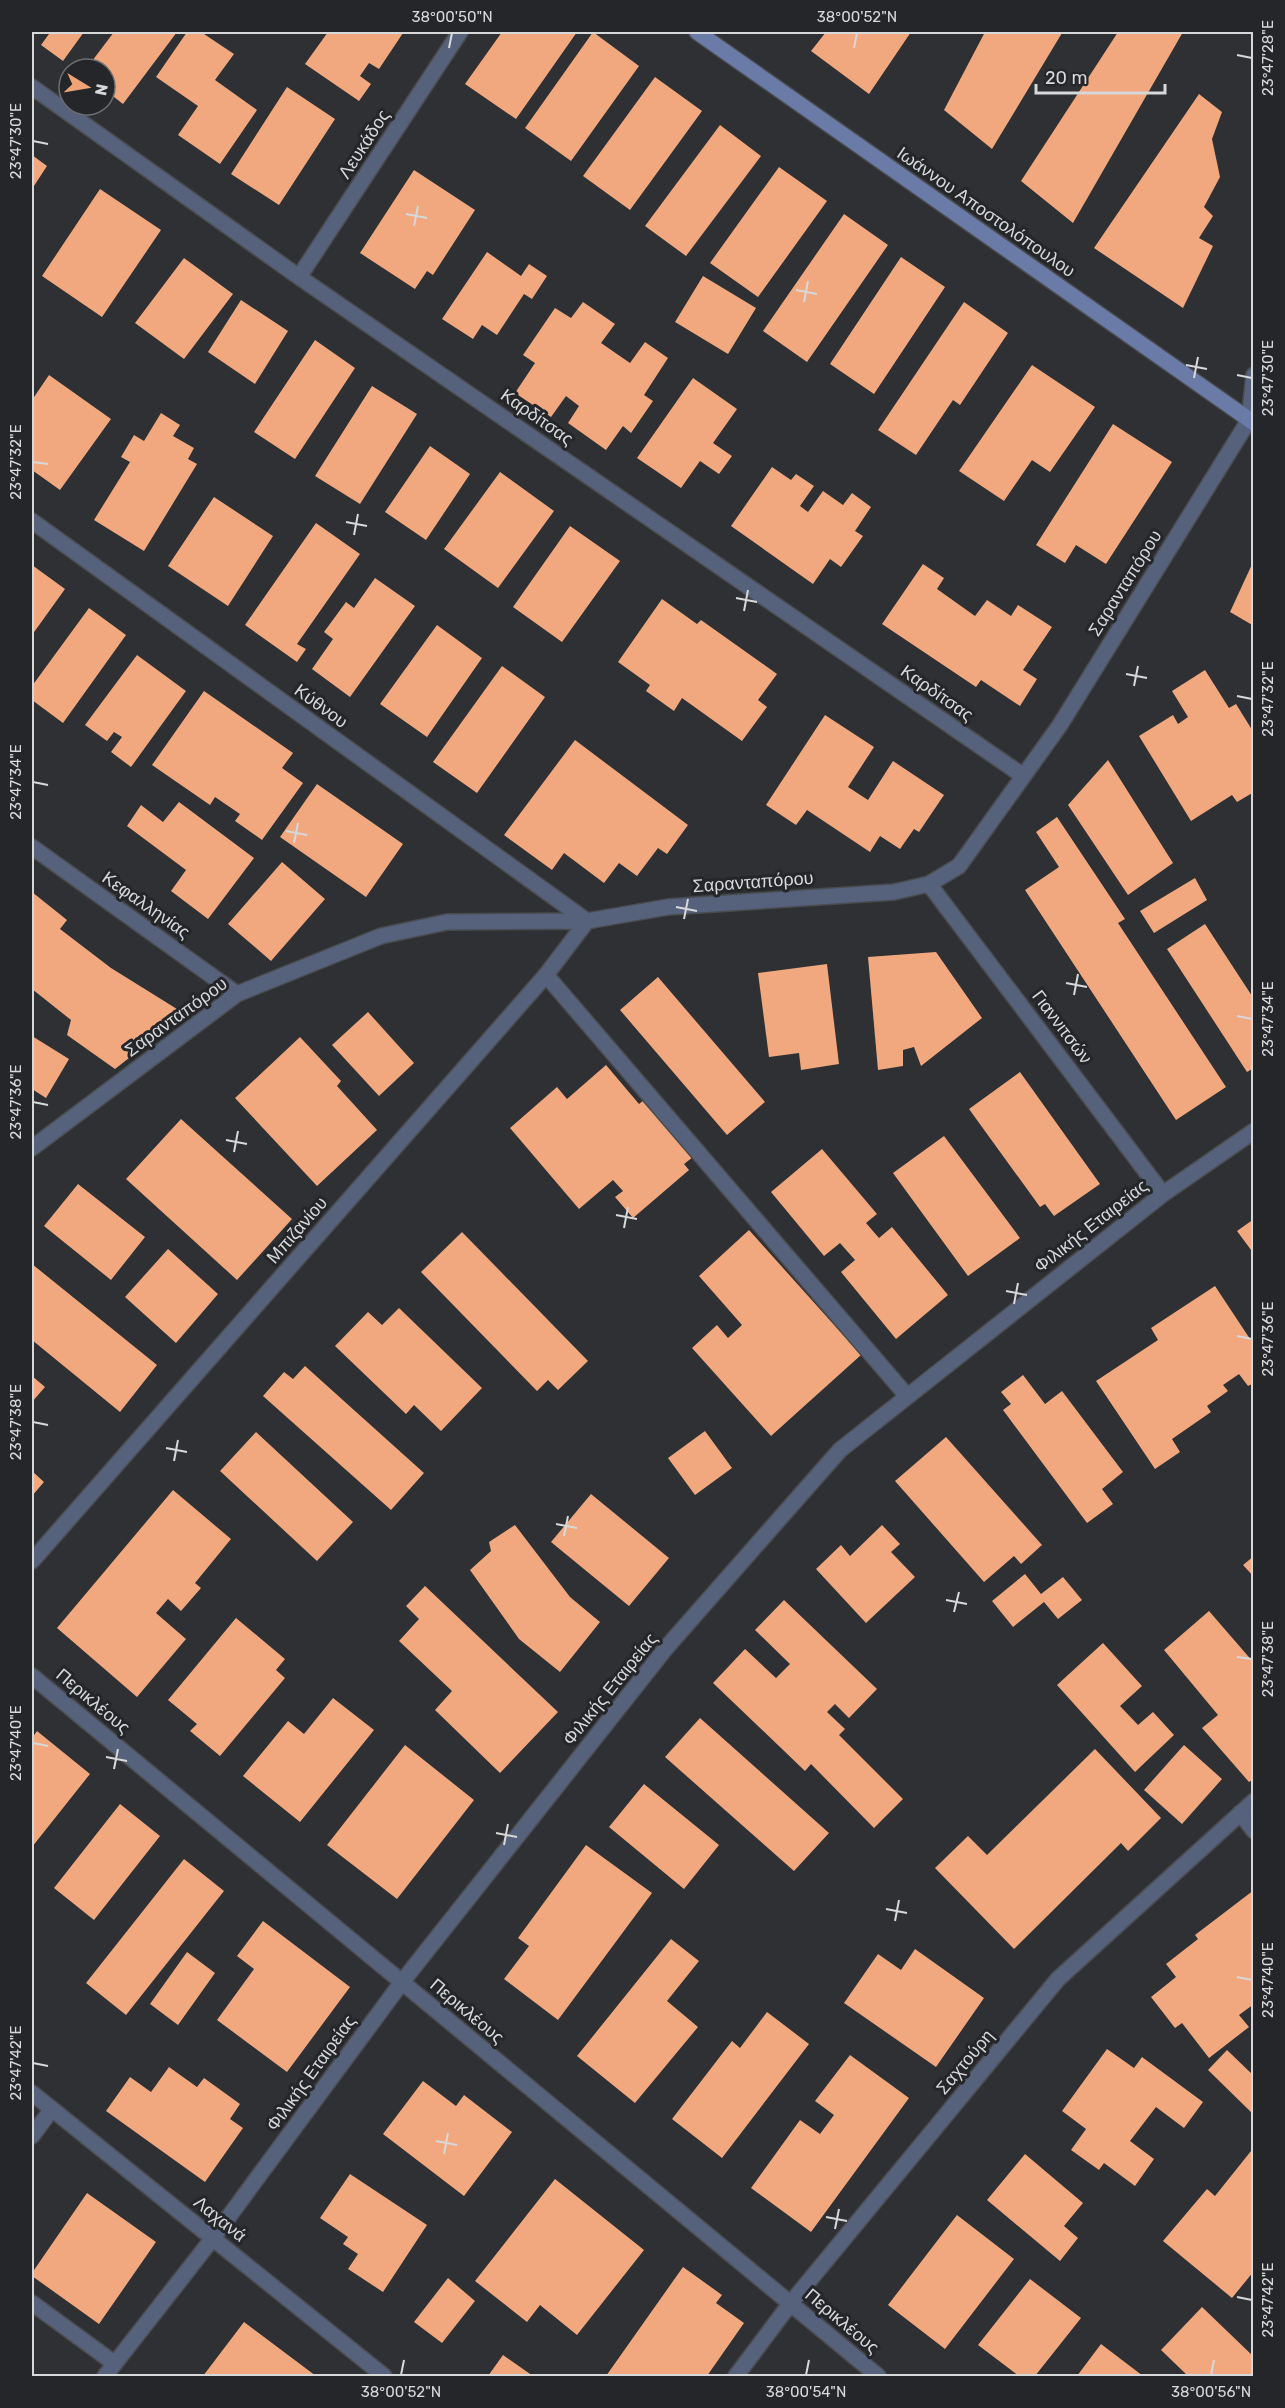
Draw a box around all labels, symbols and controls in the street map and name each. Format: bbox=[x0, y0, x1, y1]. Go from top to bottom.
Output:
text: 38°00'50"N bbox=[411, 8, 493, 26]
text: 38°00'52"N bbox=[817, 8, 897, 26]
text: 23°47'28"E bbox=[1259, 20, 1277, 96]
north arrow bbox=[57, 57, 117, 117]
scale bar bbox=[1036, 57, 1165, 95]
text: 20 m bbox=[1045, 67, 1087, 89]
text: N bbox=[91, 82, 112, 97]
text: 23°47'30"E bbox=[7, 103, 25, 179]
street label: Λευκάδος bbox=[334, 105, 395, 183]
street label: Ιωάννου Αποστολόπουλου bbox=[893, 142, 1079, 282]
text: 23°47'30"E bbox=[1259, 340, 1277, 416]
street label: Καρδίτσας bbox=[496, 384, 578, 450]
text: 23°47'32"E bbox=[7, 424, 25, 500]
street label: Σαρανταπόρου bbox=[1084, 526, 1166, 640]
street label: Καρδίτσας bbox=[896, 660, 978, 726]
text: 23°47'32"E bbox=[1259, 661, 1277, 737]
street label: Κύθνου bbox=[290, 679, 352, 733]
text: 23°47'34"E bbox=[7, 744, 25, 820]
street label: Κεφαλληνίας bbox=[98, 867, 194, 944]
street label: Σαρανταπόρου bbox=[692, 867, 814, 897]
street label: Σαρανταπόρου bbox=[121, 973, 231, 1061]
text: 23°47'34"E bbox=[1259, 981, 1277, 1057]
street label: Γιαννιτσών bbox=[1027, 986, 1097, 1068]
text: 23°47'36"E bbox=[7, 1064, 25, 1140]
street label: Φιλικής Εταιρείας bbox=[1030, 1175, 1152, 1277]
street label: Μπιζανίου bbox=[262, 1192, 332, 1268]
text: 23°47'36"E bbox=[1259, 1301, 1277, 1377]
text: 23°47'38"E bbox=[7, 1384, 25, 1460]
text: 23°47'38"E bbox=[1259, 1621, 1277, 1697]
street label: Φιλικής Εταιρείας bbox=[558, 1628, 662, 1750]
street label: Περικλέους bbox=[52, 1664, 135, 1738]
text: 23°47'40"E bbox=[7, 1705, 25, 1781]
text: 23°47'40"E bbox=[1259, 1942, 1277, 2018]
street label: Περικλέους bbox=[426, 1974, 509, 2048]
street label: Φιλικής Εταιρείας bbox=[262, 2010, 361, 2135]
text: 23°47'42"E bbox=[7, 2025, 25, 2101]
street label: Σαχτούρη bbox=[932, 2025, 998, 2099]
street label: Λαχανά bbox=[189, 2191, 251, 2247]
text: 23°47'42"E bbox=[1259, 2262, 1277, 2338]
street label: Περικλέους bbox=[801, 2284, 884, 2358]
text: 38°00'52"N bbox=[361, 2383, 441, 2401]
text: 38°00'54"N bbox=[766, 2383, 846, 2401]
text: 38°00'56"N bbox=[1171, 2383, 1251, 2401]

